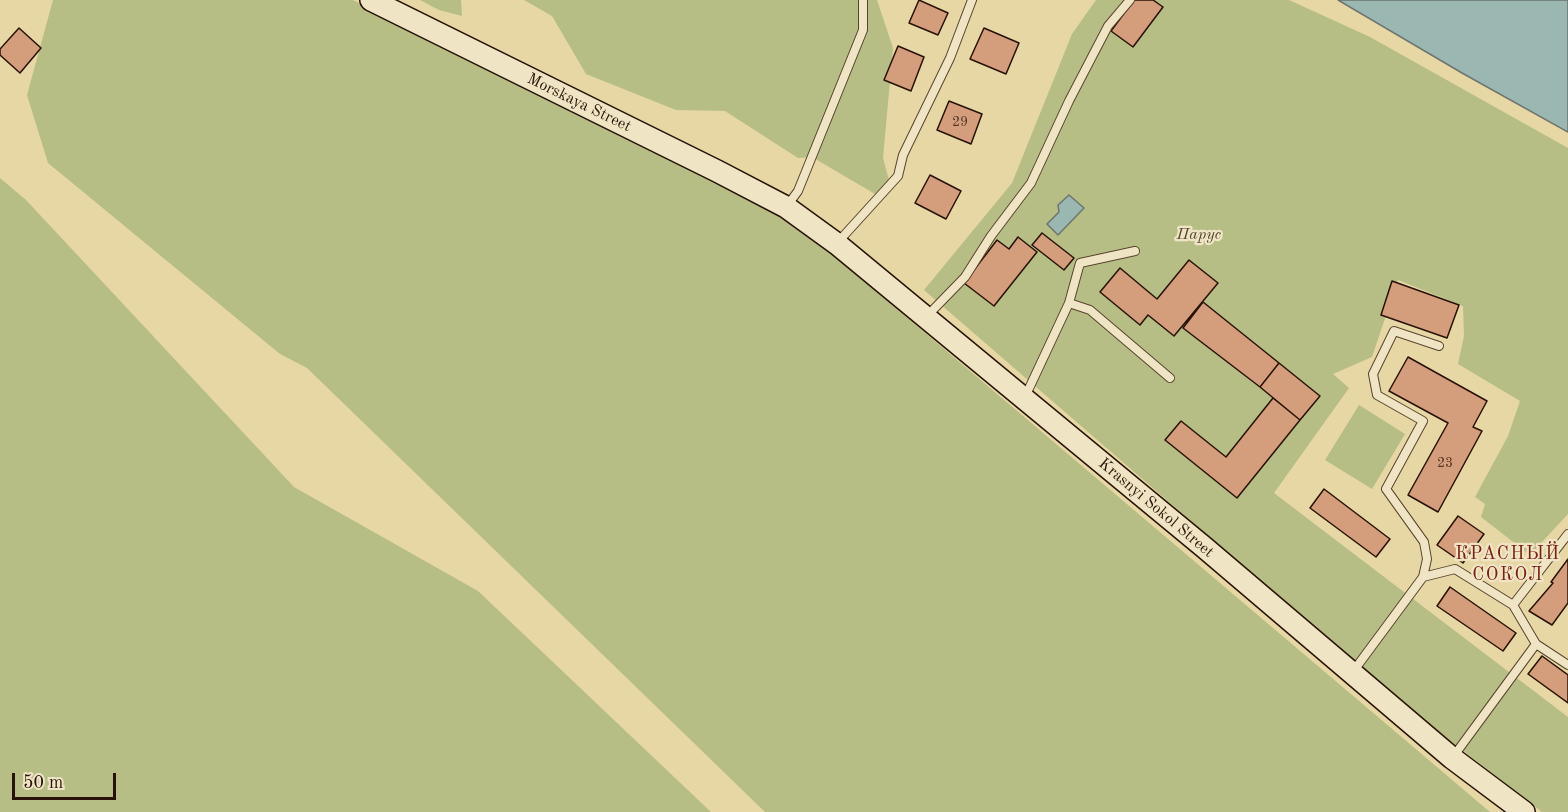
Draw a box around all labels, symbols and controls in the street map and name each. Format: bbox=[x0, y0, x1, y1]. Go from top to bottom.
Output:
street label: Morskaya Street bbox=[524, 69, 634, 137]
house number: 29 bbox=[952, 114, 968, 130]
park label: Парус bbox=[1177, 225, 1221, 245]
street label: Krasnyi Sokol Street bbox=[1094, 454, 1218, 562]
house number: 23 bbox=[1437, 455, 1453, 471]
district label: КРАСНЫЙ СОКОЛ bbox=[1455, 543, 1561, 586]
scale bar bbox=[15, 761, 118, 799]
text: 50 m bbox=[23, 774, 63, 792]

